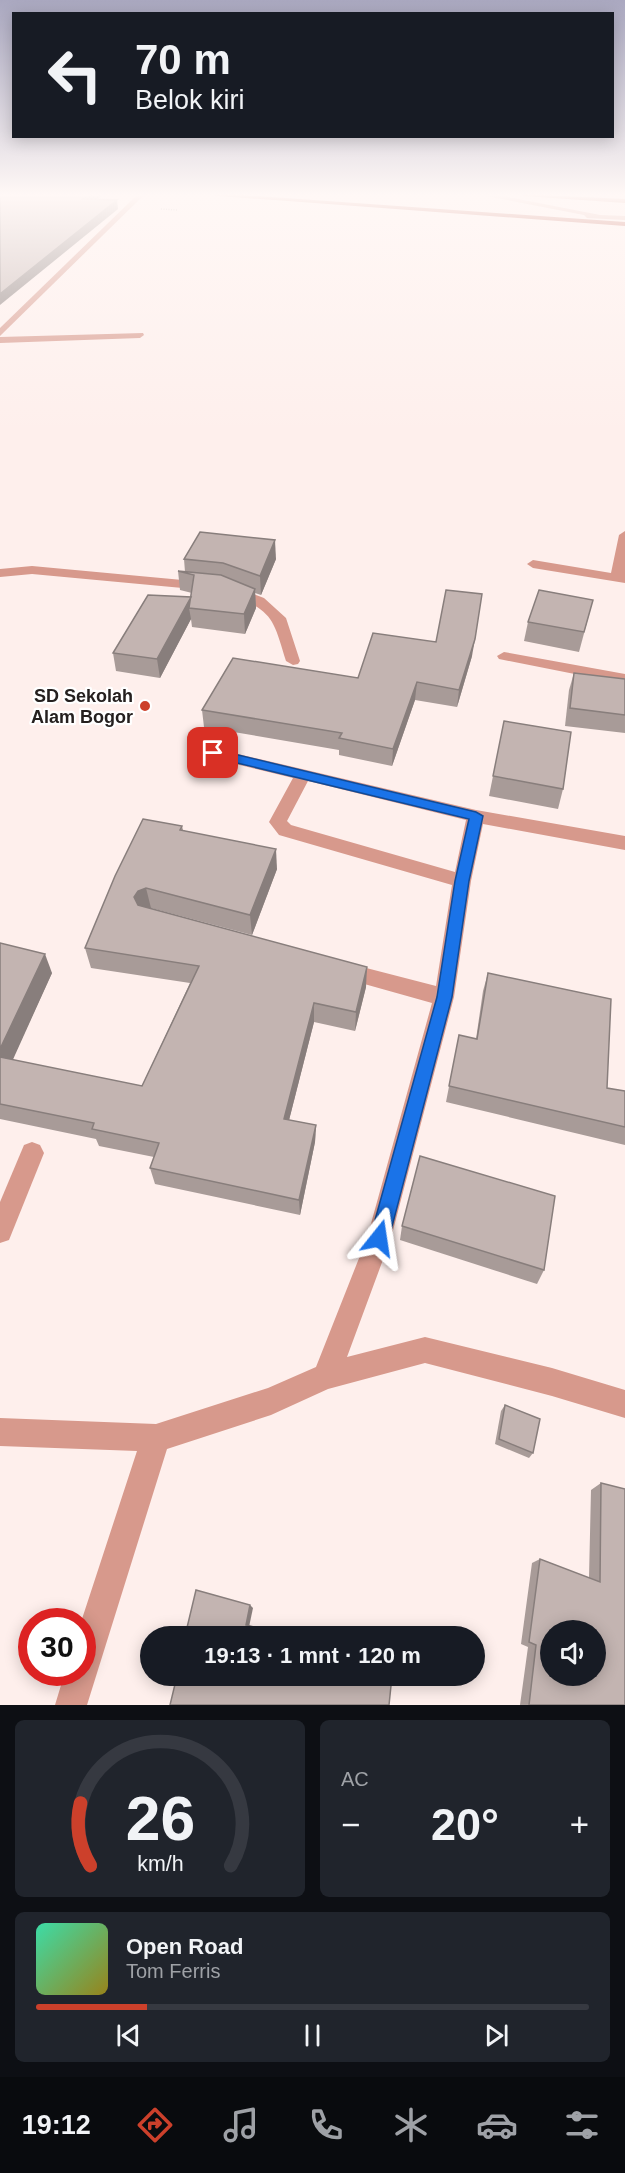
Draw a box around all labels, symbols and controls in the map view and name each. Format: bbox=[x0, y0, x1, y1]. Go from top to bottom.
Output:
icon: left bbox=[36, 36, 114, 114]
text: 70 m bbox=[135, 36, 231, 83]
text: Belok kiri bbox=[135, 85, 245, 115]
place label: SD Sekolah Alam Bogor bbox=[31, 686, 133, 727]
marker: SD Sekolah Alam Bogor bbox=[138, 699, 152, 713]
pin bbox=[187, 727, 238, 778]
icon: arrive bbox=[196, 736, 229, 769]
position arrow bbox=[347, 1206, 411, 1270]
speed limit sign: 30 bbox=[18, 1608, 96, 1686]
map controls bbox=[540, 1620, 606, 1686]
button: sound bbox=[540, 1620, 606, 1686]
text: 19:13 · 1 mnt · 120 m bbox=[204, 1643, 421, 1668]
text: AC bbox=[341, 1768, 369, 1790]
text: 26 bbox=[125, 1784, 195, 1853]
text: 20° bbox=[431, 1799, 499, 1850]
text: − bbox=[341, 1806, 360, 1843]
text: + bbox=[570, 1806, 589, 1843]
text: km/h bbox=[137, 1852, 183, 1876]
text: Open Road bbox=[126, 1934, 243, 1959]
text: Tom Ferris bbox=[126, 1960, 220, 1982]
icon: previous bbox=[112, 2019, 145, 2052]
icon: pause bbox=[296, 2019, 329, 2052]
icon: next bbox=[480, 2019, 513, 2052]
icon: directions bbox=[134, 2104, 176, 2146]
icon: music bbox=[220, 2104, 262, 2146]
icon: phone bbox=[305, 2104, 347, 2146]
icon: climate bbox=[390, 2104, 432, 2146]
icon: car bbox=[476, 2104, 518, 2146]
icon: filters bbox=[561, 2104, 603, 2146]
text: 19:12 bbox=[22, 2110, 91, 2140]

